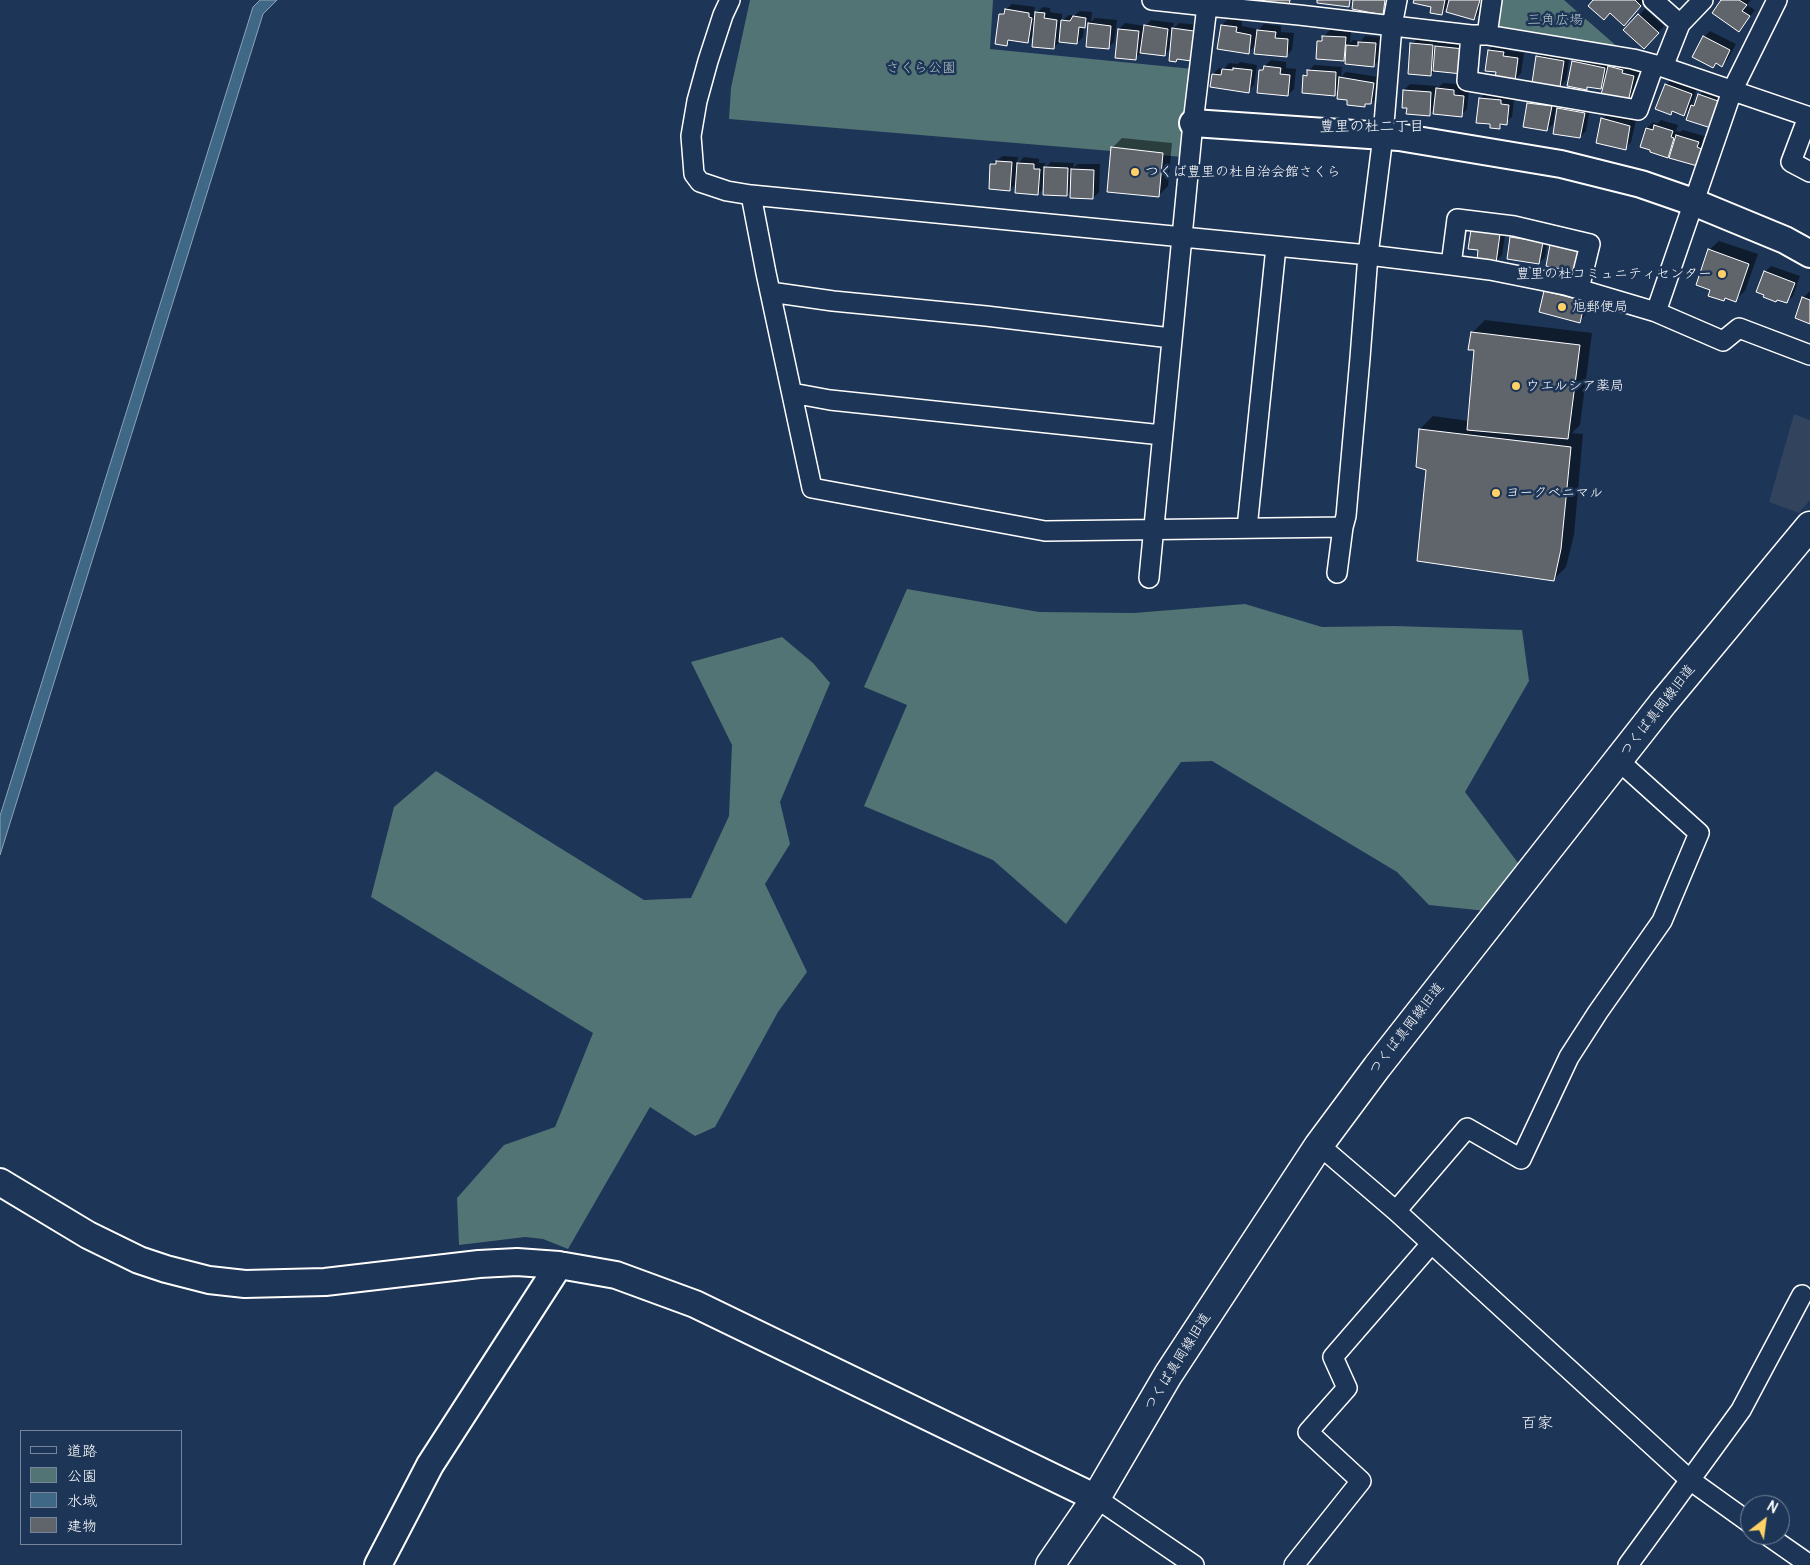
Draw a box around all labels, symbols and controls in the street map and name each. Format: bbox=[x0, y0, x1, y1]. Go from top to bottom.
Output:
park label: 三角広場 bbox=[1527, 12, 1583, 28]
park label: さくら公園 bbox=[886, 60, 956, 76]
district label: 豊里の杜二丁目 bbox=[1320, 118, 1424, 136]
place label: つくば豊里の杜自治会館さくら bbox=[1145, 164, 1341, 180]
marker: つくば豊里の杜自治会館さくら bbox=[1129, 166, 1141, 178]
place label: 豊里の杜コミュニティセンター bbox=[1516, 266, 1712, 282]
marker: 豊里の杜コミュニティセンター bbox=[1716, 268, 1728, 280]
place label: 旭郵便局 bbox=[1572, 299, 1628, 315]
marker: 旭郵便局 bbox=[1556, 301, 1568, 313]
place label: ウエルシア薬局 bbox=[1526, 378, 1624, 394]
marker: ウエルシア薬局 bbox=[1510, 380, 1522, 392]
place label: ヨークベニマル bbox=[1506, 485, 1603, 501]
marker: ヨークベニマル bbox=[1490, 487, 1502, 499]
street label: つくば真岡線旧道 bbox=[1617, 662, 1699, 760]
street label: つくば真岡線旧道 bbox=[1366, 980, 1448, 1078]
street label: つくば真岡線旧道 bbox=[1141, 1310, 1215, 1414]
district label: 百家 bbox=[1521, 1414, 1553, 1434]
legend bbox=[20, 1430, 182, 1545]
text: 道路 bbox=[67, 1442, 97, 1461]
text: 公園 bbox=[67, 1467, 97, 1486]
text: 水域 bbox=[67, 1492, 97, 1511]
north arrow bbox=[1740, 1495, 1790, 1545]
text: N bbox=[1764, 1498, 1781, 1517]
text: 建物 bbox=[67, 1517, 97, 1536]

